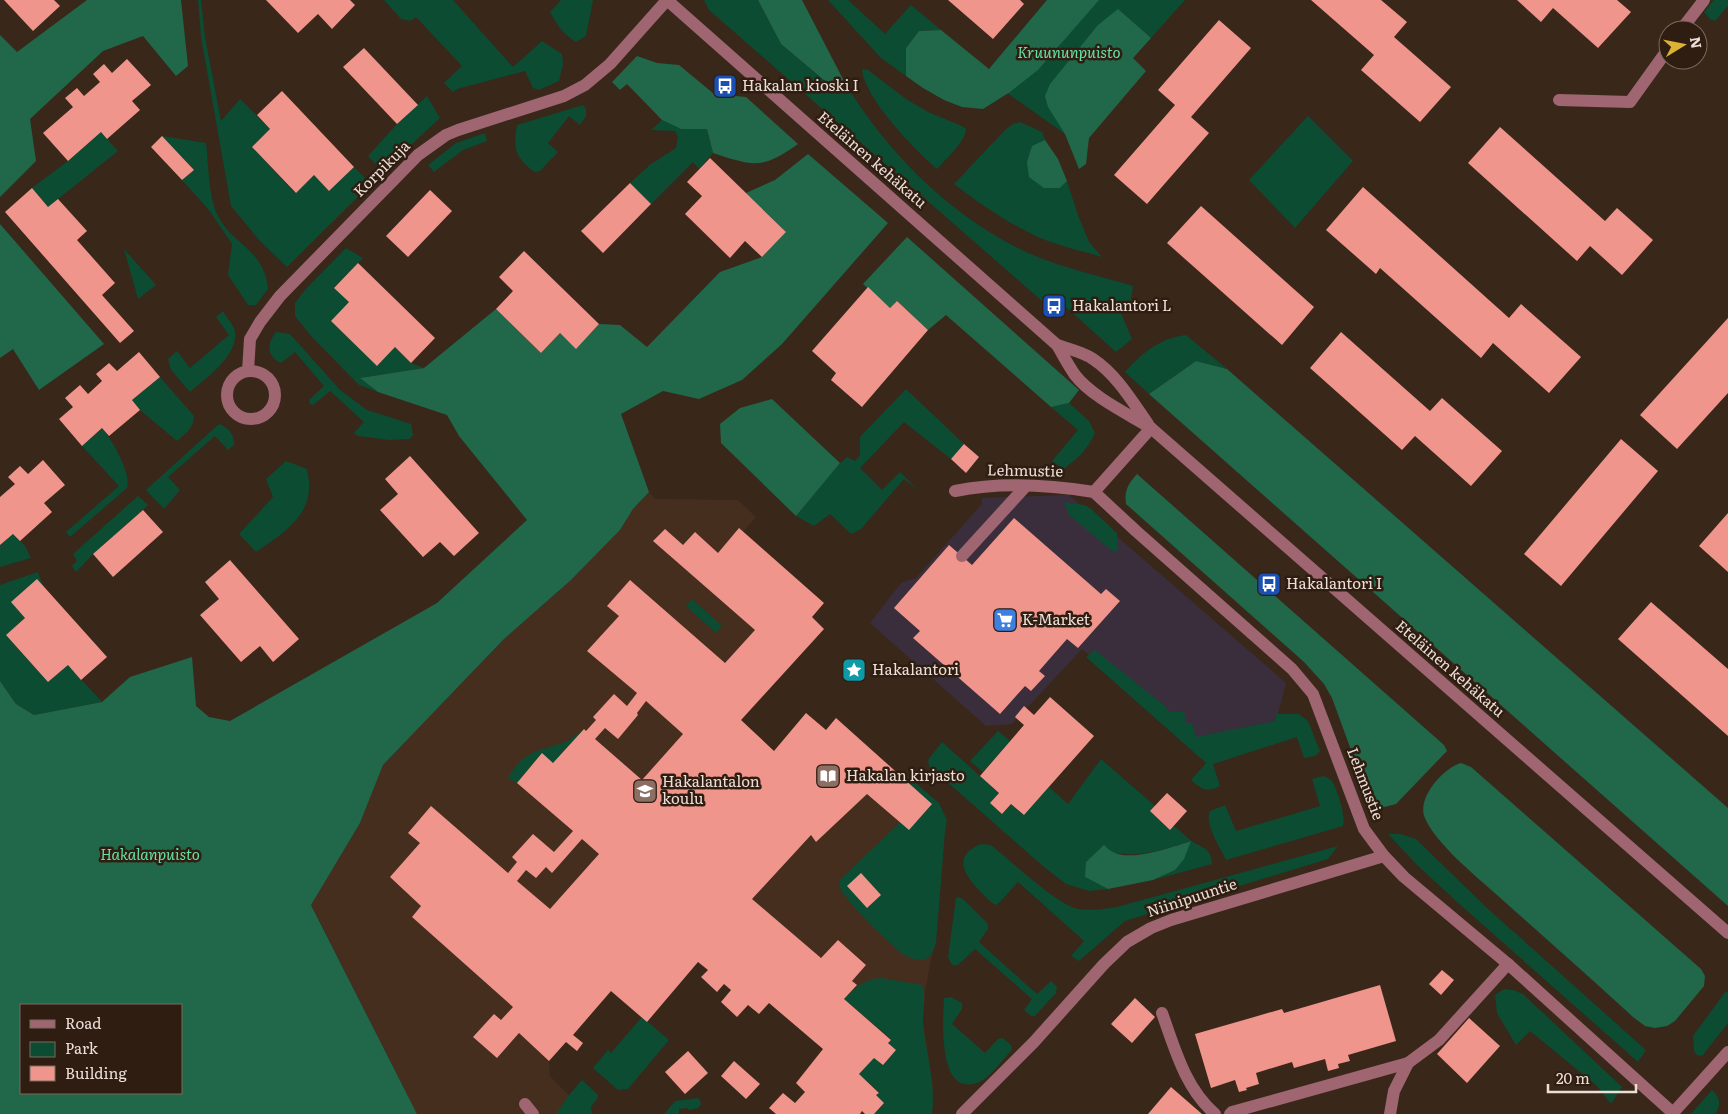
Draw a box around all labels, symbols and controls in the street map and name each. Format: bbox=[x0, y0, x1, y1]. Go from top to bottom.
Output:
north arrow bbox=[1658, 20, 1708, 70]
text: N bbox=[1686, 35, 1708, 50]
park label: Kruununpuisto bbox=[1017, 40, 1121, 63]
bus stop icon: Hakalan kioski I bbox=[712, 73, 738, 99]
place label: Hakalan kioski I bbox=[742, 73, 859, 96]
street label: Eteläinen kehäkatu bbox=[813, 105, 933, 213]
street label: Korpikuja bbox=[347, 134, 415, 202]
bus stop icon: Hakalantori L bbox=[1041, 293, 1067, 319]
place label: Hakalantori L bbox=[1072, 293, 1172, 316]
street label: Lehmustie bbox=[987, 457, 1063, 482]
bus stop icon: Hakalantori I bbox=[1256, 571, 1282, 597]
place label: Hakalantori I bbox=[1286, 571, 1382, 594]
supermarket icon: K-Market bbox=[992, 607, 1018, 633]
place label: K-Market bbox=[1022, 607, 1090, 630]
street label: Eteläinen kehäkatu bbox=[1391, 614, 1511, 722]
place icon: Hakalantori bbox=[841, 657, 867, 683]
place label: Hakalantori bbox=[872, 657, 959, 680]
street label: Lehmustie bbox=[1342, 744, 1391, 823]
library icon: Hakalan kirjasto bbox=[815, 763, 841, 789]
place label: Hakalan kirjasto bbox=[846, 763, 965, 786]
place label: Hakalantalon koulu bbox=[662, 769, 760, 809]
school or university icon: Hakalantalon koulu bbox=[632, 778, 658, 804]
park label: Hakalanpuisto bbox=[100, 842, 200, 865]
street label: Niinipuuntie bbox=[1144, 871, 1240, 922]
legend bbox=[20, 1004, 182, 1094]
text: Road bbox=[65, 1011, 101, 1034]
text: Park bbox=[65, 1036, 99, 1059]
text: Building bbox=[65, 1061, 127, 1084]
scale bar bbox=[1548, 1062, 1636, 1094]
text: 20 m bbox=[1556, 1066, 1590, 1089]

